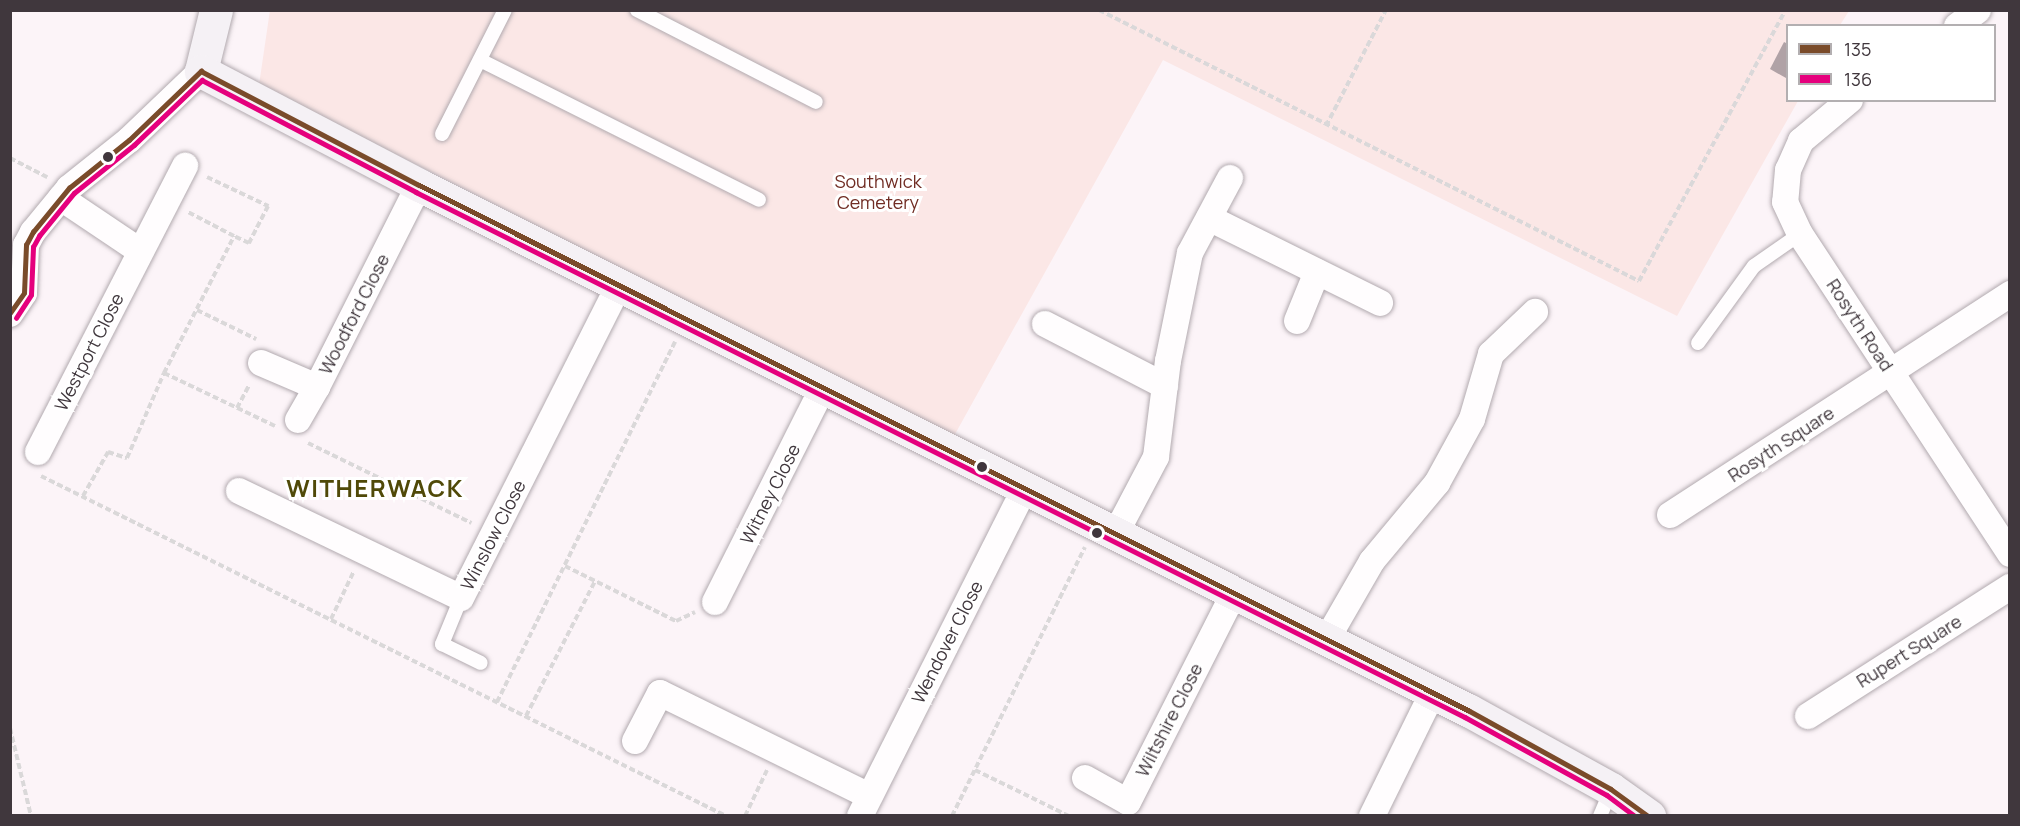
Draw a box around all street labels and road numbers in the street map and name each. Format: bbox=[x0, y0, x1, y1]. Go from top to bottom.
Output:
street label: Woodford Close bbox=[314, 250, 394, 378]
street label: Rosyth Road bbox=[1822, 275, 1898, 375]
street label: Westport Close bbox=[50, 290, 128, 414]
street label: Rosyth Square bbox=[1724, 402, 1838, 486]
street label: Witney Close bbox=[736, 440, 804, 548]
street label: Winslow Close bbox=[456, 476, 530, 594]
street label: Wendover Close bbox=[907, 577, 987, 707]
street label: Rupert Square bbox=[1852, 610, 1966, 692]
street label: Wiltshire Close bbox=[1131, 660, 1207, 780]

